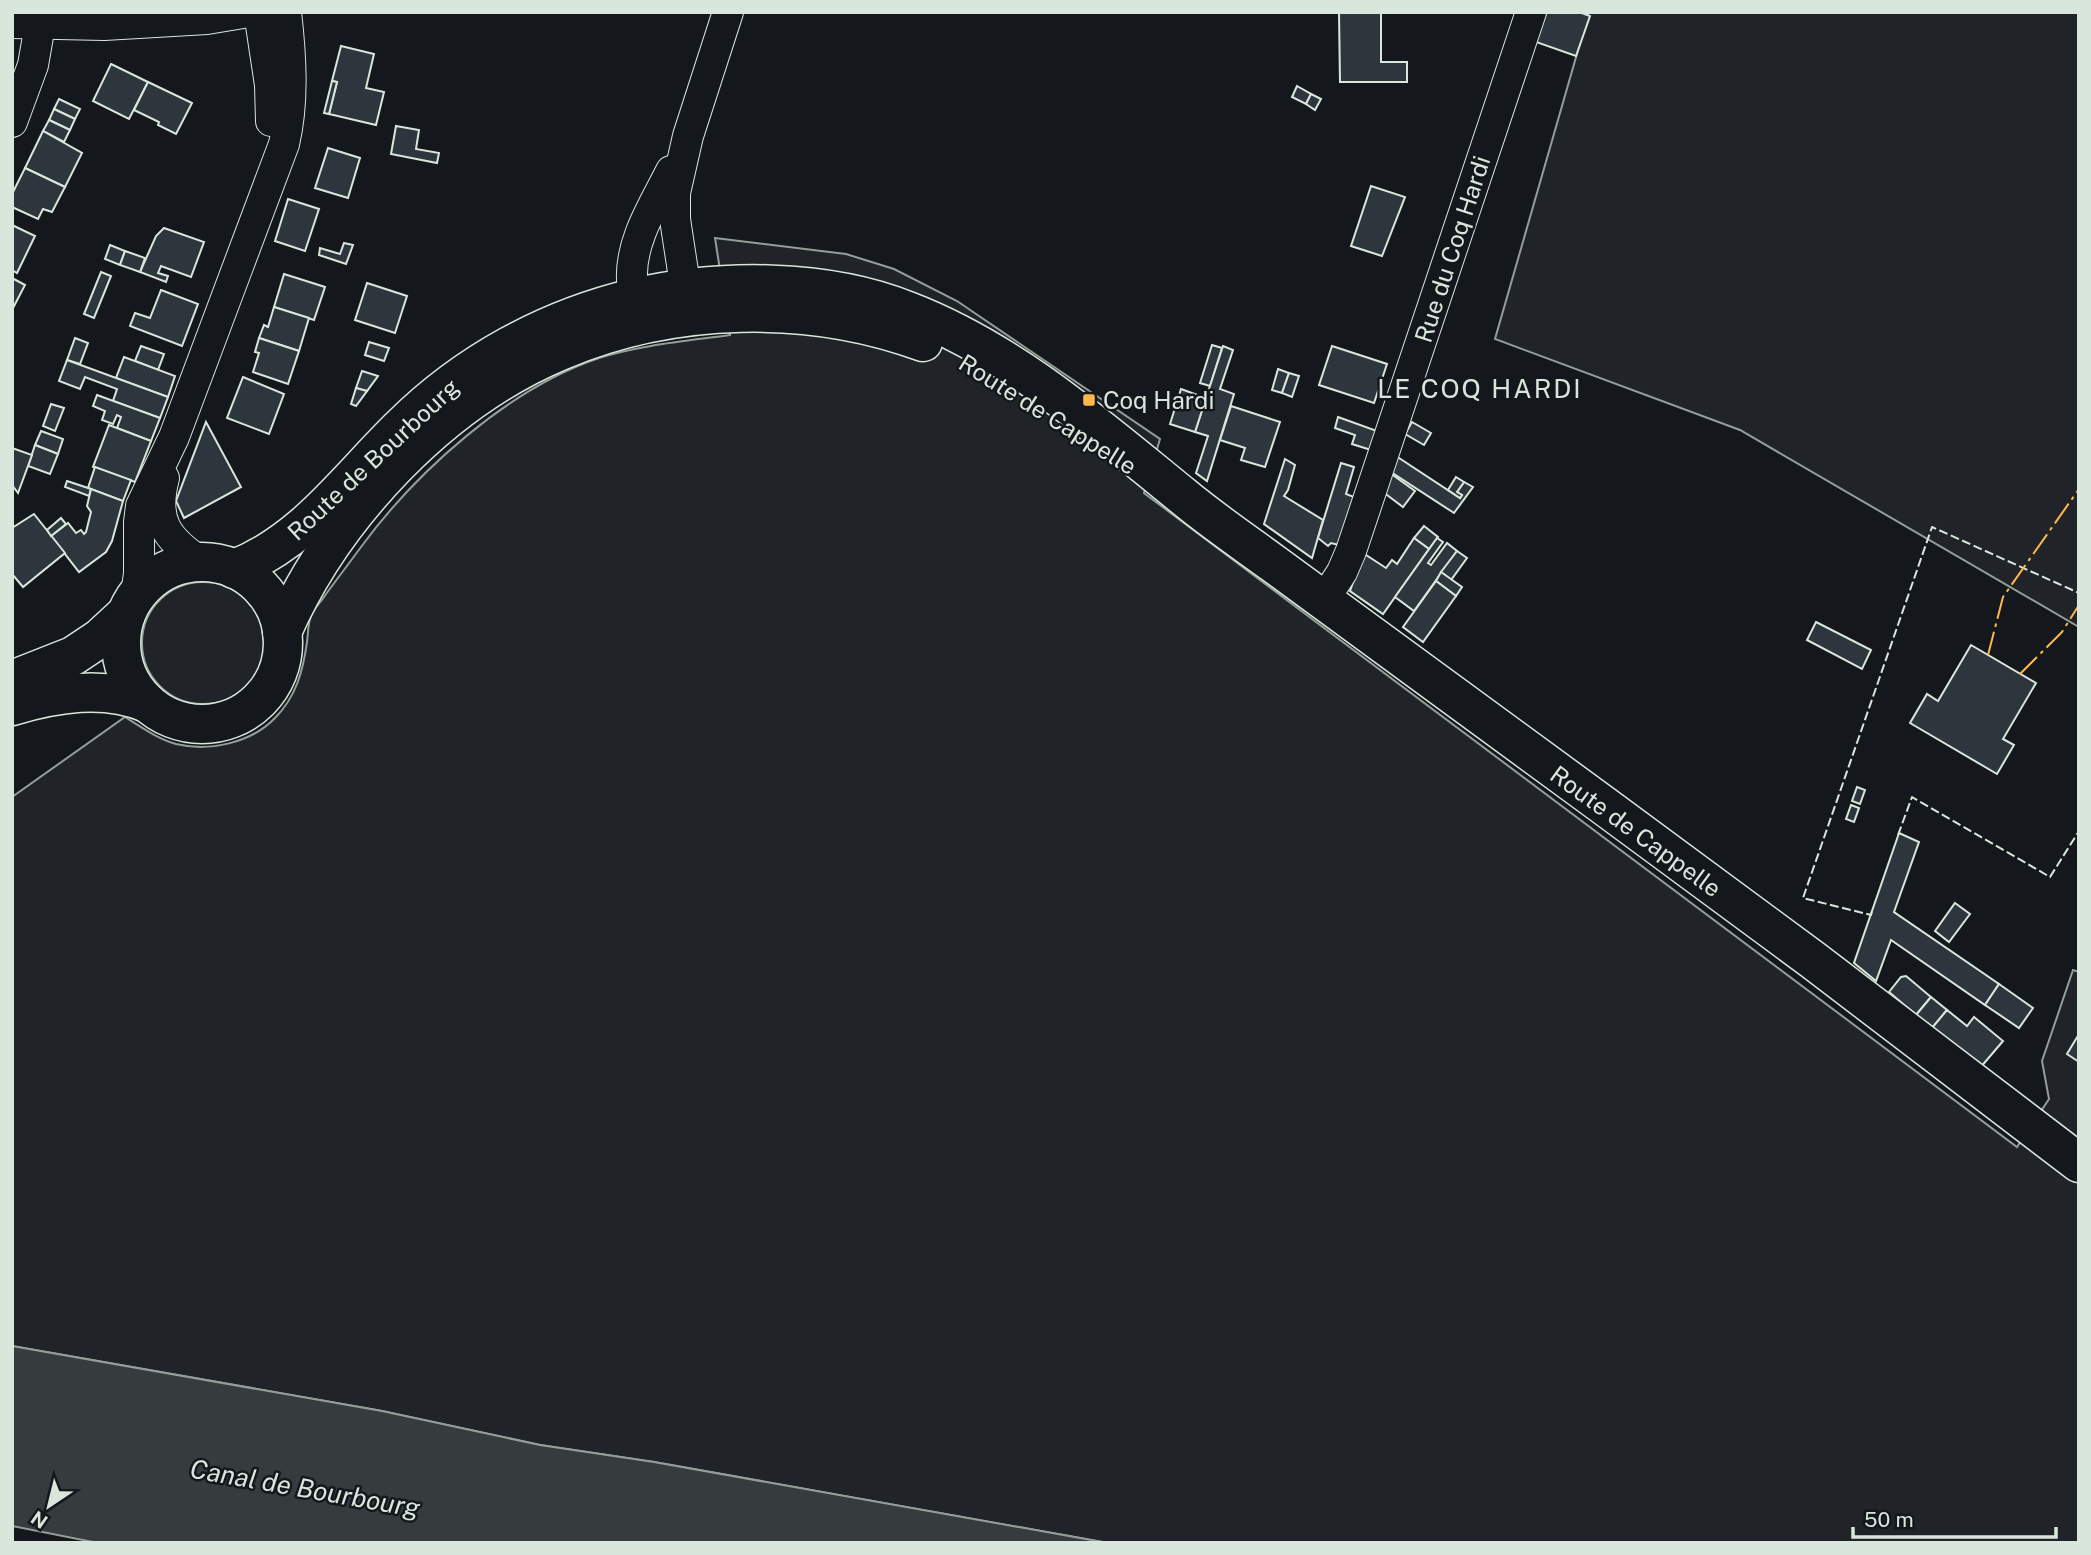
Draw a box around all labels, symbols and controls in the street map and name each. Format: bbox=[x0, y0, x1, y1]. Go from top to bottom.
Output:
street label: Rue du Coq Hardi bbox=[1409, 152, 1495, 346]
street label: Route de Cappelle bbox=[954, 348, 1142, 480]
street label: Route de Bourbourg bbox=[282, 372, 464, 546]
district label: LE COQ HARDI bbox=[1377, 373, 1583, 404]
place label: Coq Hardi bbox=[1103, 386, 1214, 414]
marker: Coq Hardi bbox=[1081, 392, 1097, 408]
street label: Route de Cappelle bbox=[1545, 760, 1727, 902]
water label: Canal de Bourbourg bbox=[188, 1453, 423, 1524]
north arrow bbox=[14, 1471, 84, 1541]
scale bar bbox=[1853, 1496, 2056, 1540]
text: N bbox=[27, 1507, 52, 1533]
text: 50 m bbox=[1864, 1507, 1914, 1532]

